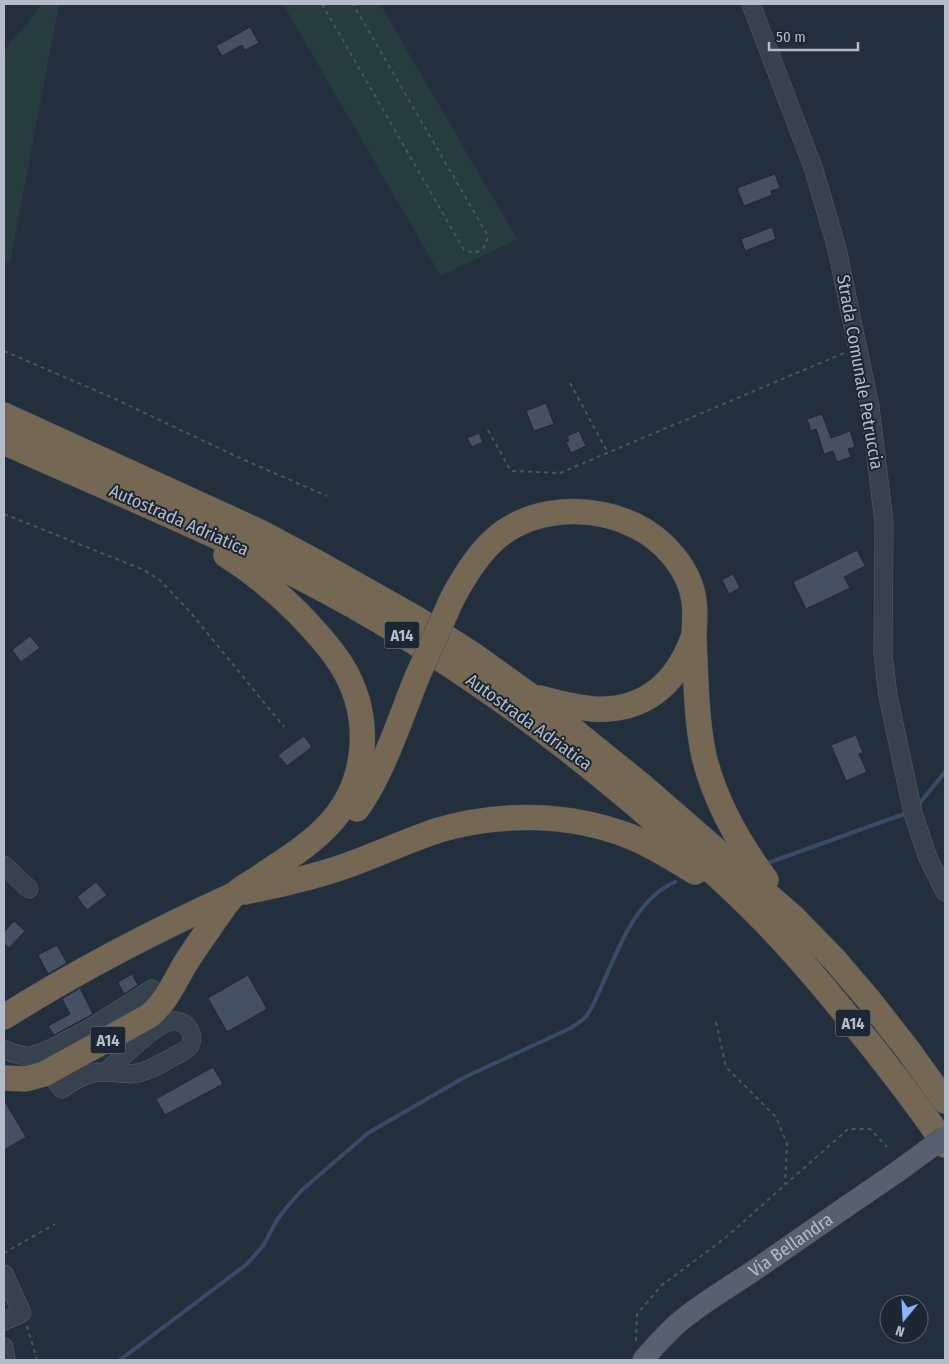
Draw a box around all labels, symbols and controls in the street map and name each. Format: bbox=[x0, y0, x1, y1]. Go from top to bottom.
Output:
scale bar bbox=[769, 20, 858, 52]
text: 50 m bbox=[776, 28, 806, 46]
street label: Strada Comunale Petruccia bbox=[832, 273, 888, 471]
street label: Autostrada Adriatica bbox=[106, 479, 252, 561]
road number: A14 bbox=[384, 622, 420, 648]
street label: Autostrada Adriatica bbox=[462, 669, 596, 775]
road number: A14 bbox=[836, 1010, 870, 1036]
road number: A14 bbox=[90, 1026, 126, 1054]
street label: Via Bellandra bbox=[744, 1208, 837, 1282]
north arrow bbox=[879, 1294, 929, 1344]
text: N bbox=[894, 1322, 907, 1340]

